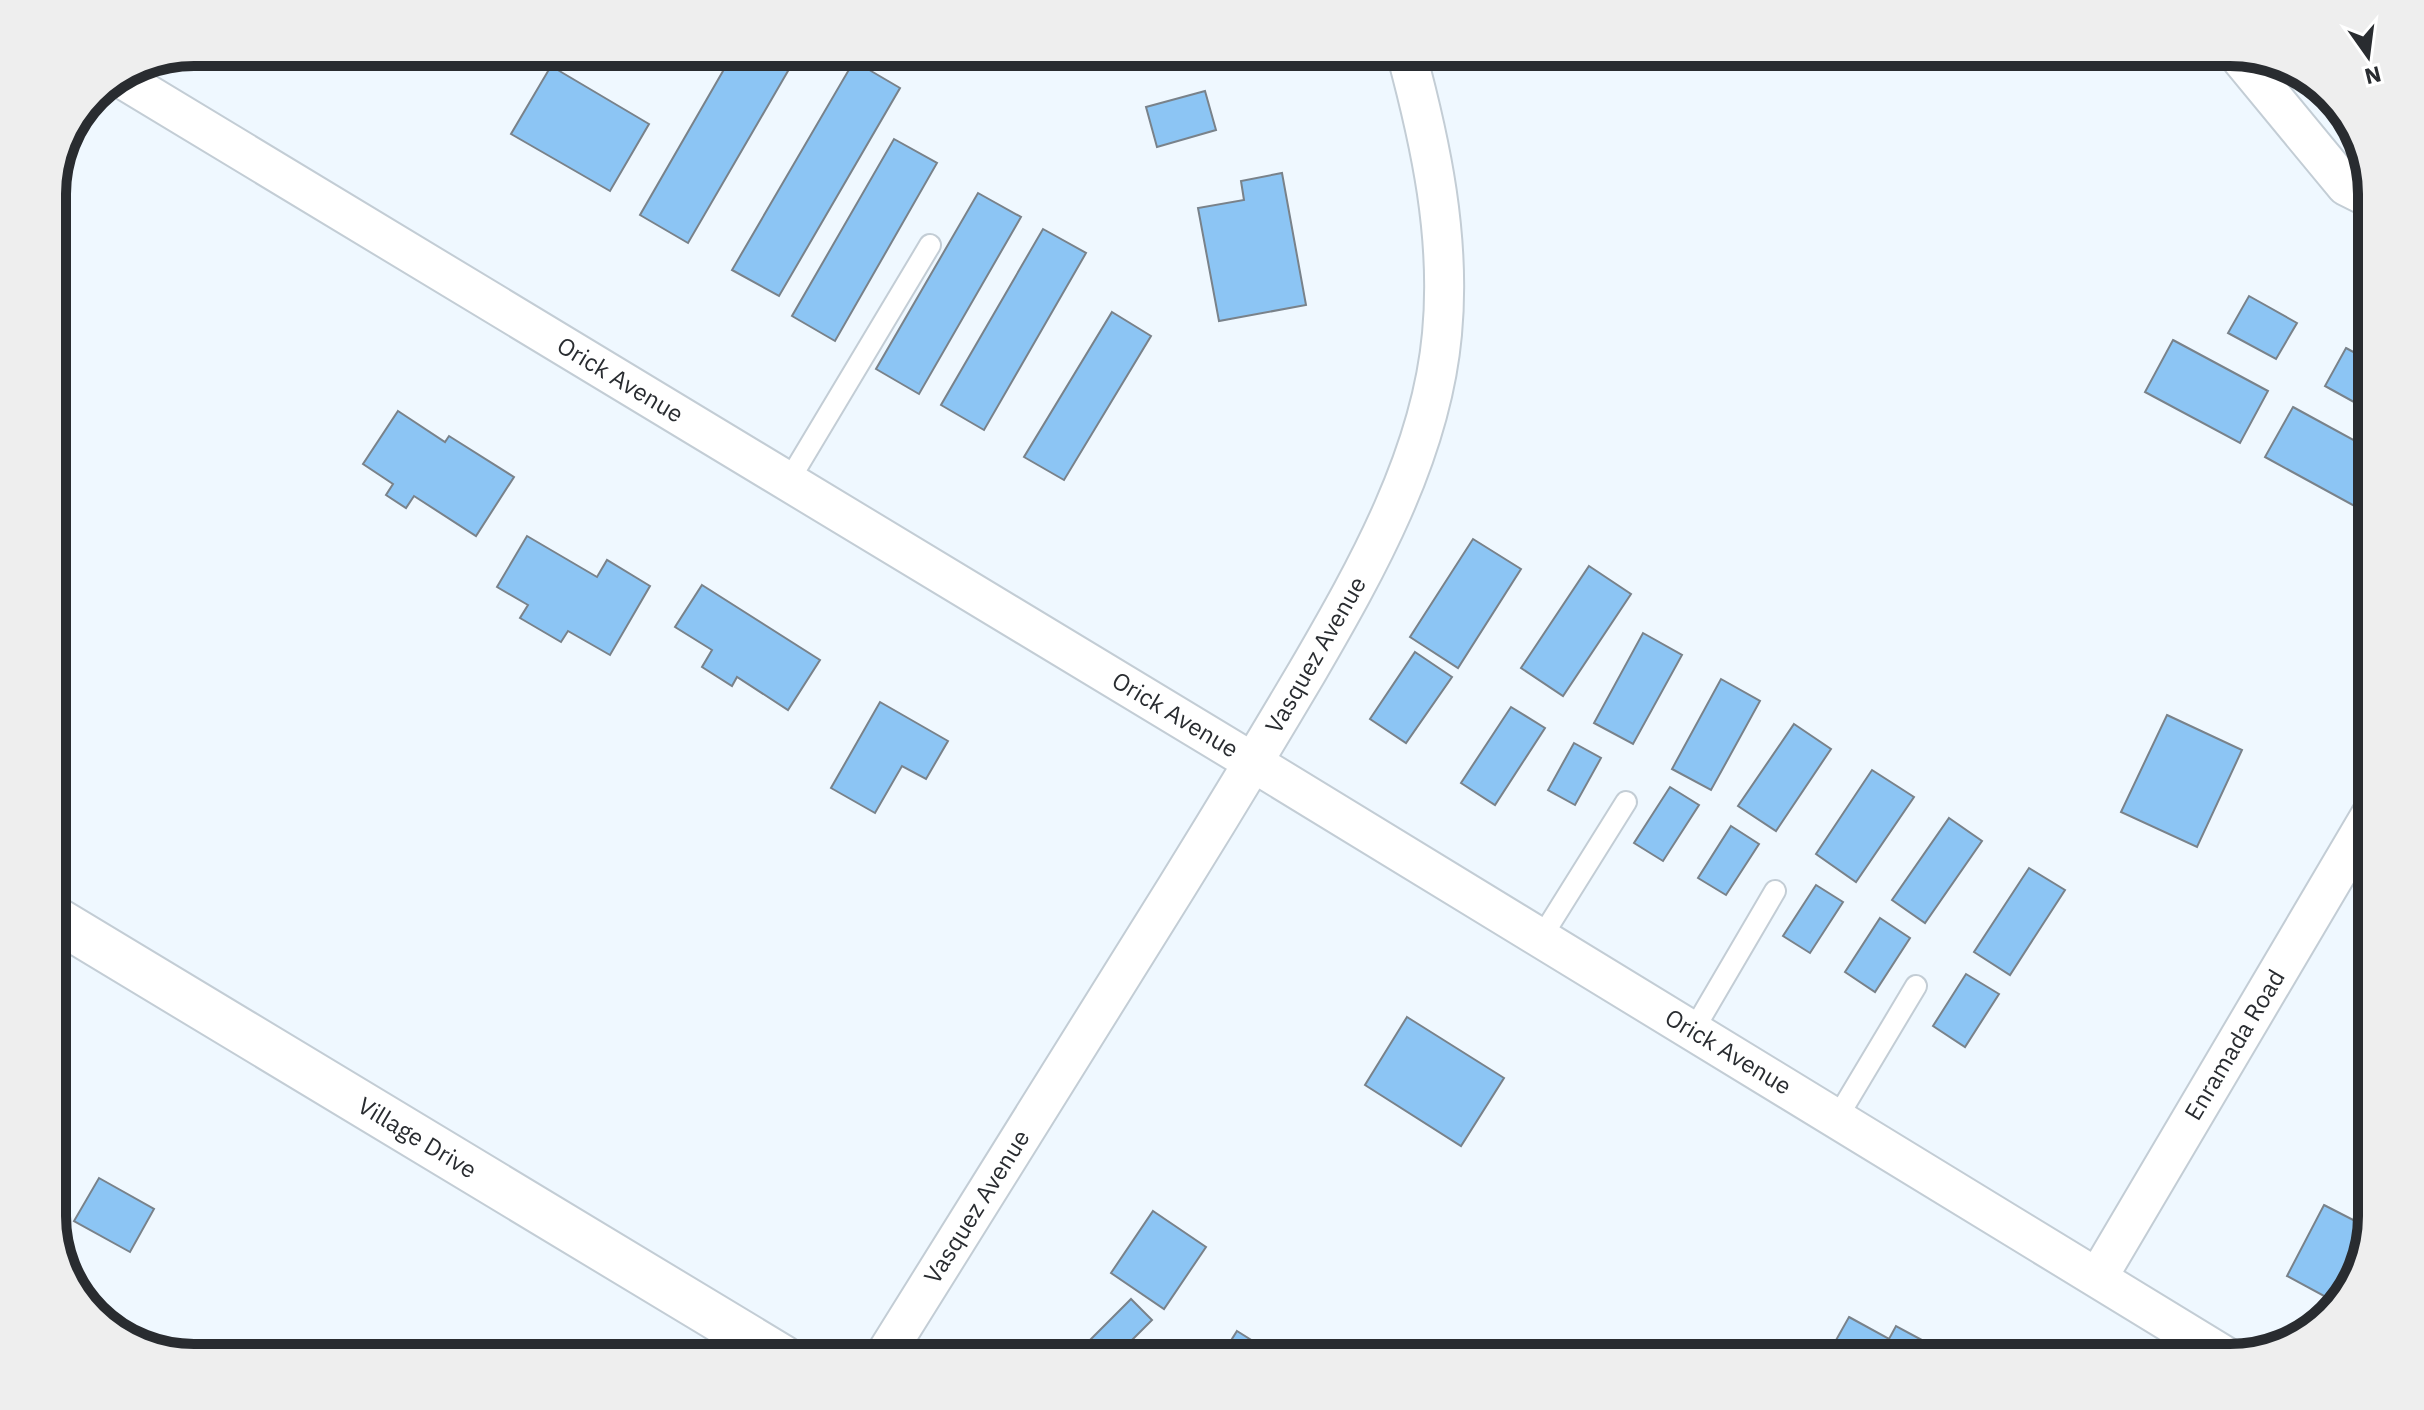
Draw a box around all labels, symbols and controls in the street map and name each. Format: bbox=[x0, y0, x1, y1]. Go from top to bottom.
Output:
north arrow bbox=[2328, 16, 2408, 96]
text: N bbox=[2362, 60, 2384, 92]
street label: Orick Avenue bbox=[551, 329, 690, 430]
street label: Vasquez Avenue bbox=[1257, 570, 1373, 739]
street label: Orick Avenue bbox=[1106, 664, 1245, 765]
street label: Enramada Road bbox=[2177, 963, 2292, 1126]
street label: Orick Avenue bbox=[1659, 1001, 1798, 1102]
street label: Village Drive bbox=[352, 1089, 483, 1185]
street label: Vasquez Avenue bbox=[916, 1123, 1036, 1290]

